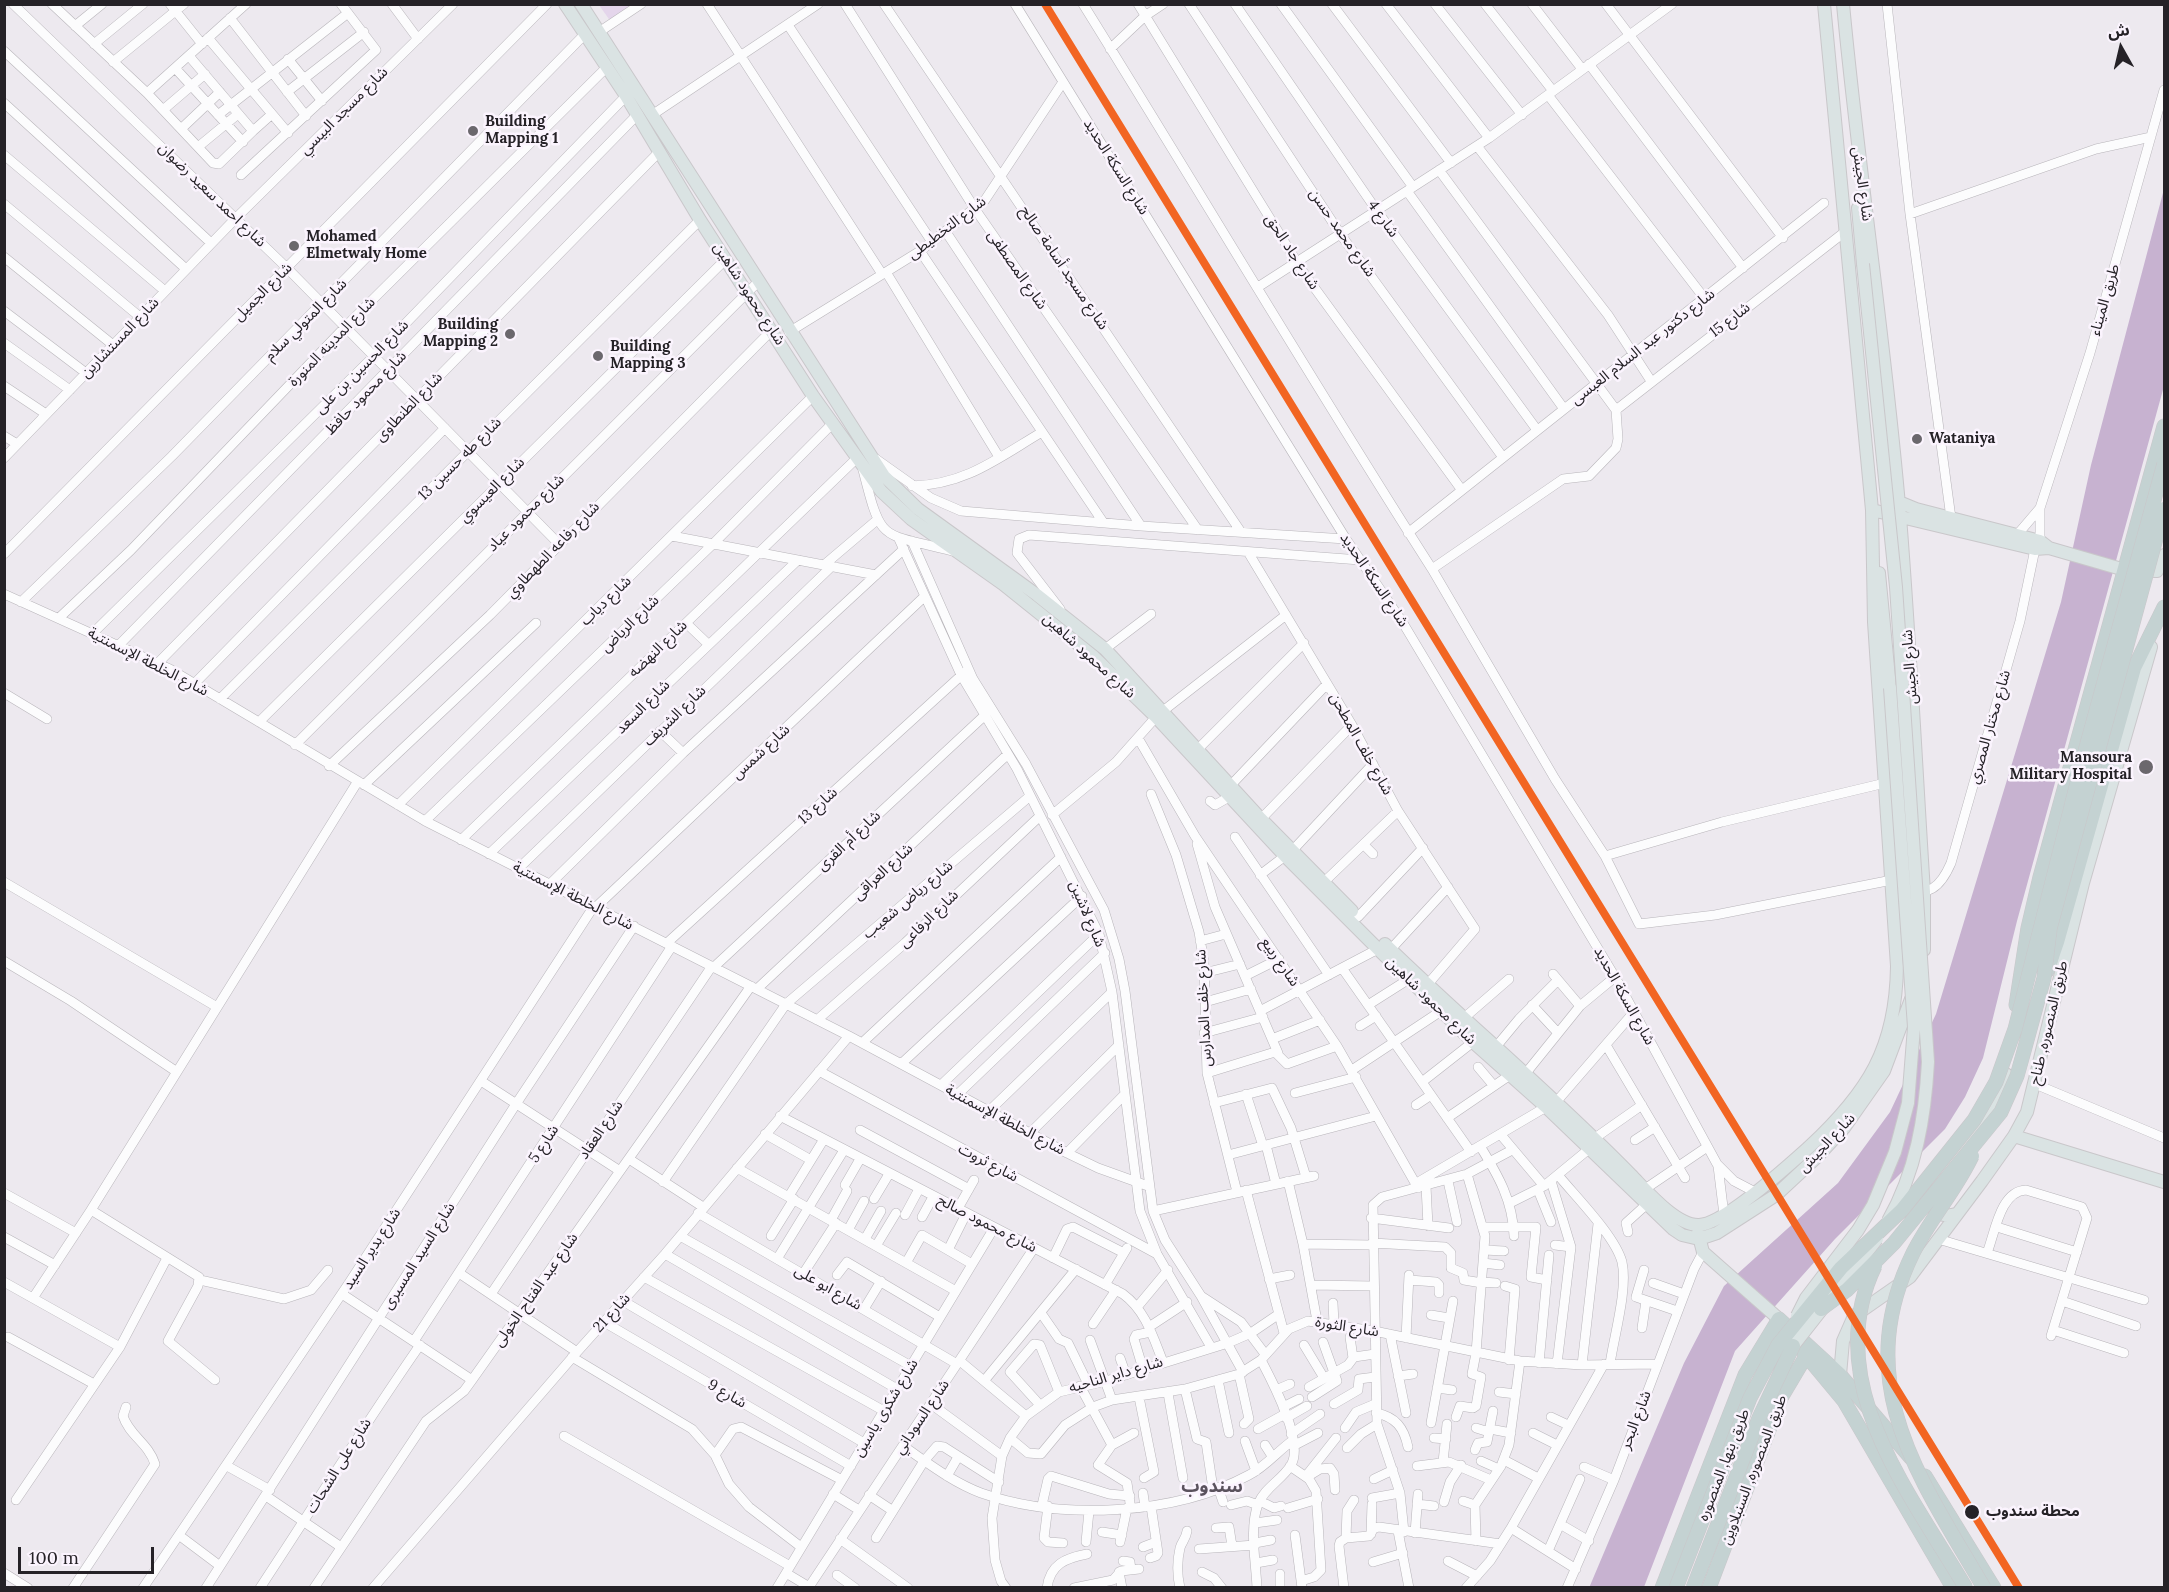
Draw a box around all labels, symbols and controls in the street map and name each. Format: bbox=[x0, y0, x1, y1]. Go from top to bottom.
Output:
north arrow bbox=[2091, 18, 2151, 78]
text: ش bbox=[2106, 19, 2131, 42]
street label: شارع مسجد البيسي bbox=[296, 63, 392, 159]
place label: Building Mapping 1 bbox=[485, 113, 558, 148]
street label: شارع السكة الحديد bbox=[1079, 116, 1153, 218]
marker: Building Mapping 1 bbox=[466, 124, 480, 138]
street label: شارع احمد سعيد رضوان bbox=[154, 139, 270, 251]
street label: شارع الجيش bbox=[1848, 146, 1876, 222]
street label: شارع محمد حسن bbox=[1305, 185, 1379, 281]
street label: شارع التخطيطى bbox=[904, 193, 990, 263]
street label: شارع 4 bbox=[1364, 197, 1402, 241]
street label: شارع مسجد أسامة صالح bbox=[1016, 203, 1112, 333]
street label: شارع جاد الحق bbox=[1261, 211, 1323, 293]
street label: شارع المصطفى bbox=[983, 227, 1051, 313]
place label: Mohamed Elmetwaly Home bbox=[306, 228, 427, 263]
marker: Mohamed Elmetwaly Home bbox=[287, 239, 301, 253]
street label: شارع محمود شاهين bbox=[709, 239, 789, 349]
street label: شارع الجميل bbox=[230, 259, 296, 325]
street label: طريق الميناء bbox=[2086, 262, 2124, 338]
street label: شارع المتولي سلام bbox=[261, 275, 351, 365]
street label: شارع دكتور عبد السلام العبسى bbox=[1567, 285, 1719, 409]
street label: شارع المدينه المنورة bbox=[285, 293, 379, 391]
street label: شارع المستشارين bbox=[77, 294, 163, 382]
street label: شارع 15 bbox=[1706, 298, 1754, 342]
street label: شارع الحسين بن على bbox=[311, 316, 413, 418]
place label: Building Mapping 2 bbox=[423, 316, 498, 351]
marker: Building Mapping 2 bbox=[503, 327, 517, 341]
place label: Building Mapping 3 bbox=[610, 338, 686, 373]
street label: شارع محمود حافظ bbox=[321, 347, 411, 439]
marker: Building Mapping 3 bbox=[591, 349, 605, 363]
street label: شارع الطنطاوى bbox=[371, 369, 447, 445]
street label: شارع طه حسين 13 bbox=[415, 414, 505, 504]
place label: Wataniya bbox=[1929, 430, 1995, 448]
marker: Wataniya bbox=[1910, 432, 1924, 446]
street label: شارع العيسوي bbox=[455, 453, 529, 527]
street label: شارع محمود عياد bbox=[484, 471, 568, 555]
street label: شارع رفاعه الطهطاوي bbox=[502, 498, 604, 602]
street label: شارع السكة الحديد bbox=[1336, 529, 1412, 631]
street label: شارع دياب bbox=[577, 572, 635, 630]
street label: شارع الرياض bbox=[597, 592, 663, 656]
street label: شارع محمود شاهين bbox=[1039, 610, 1139, 702]
street label: شارع النهضه bbox=[625, 617, 691, 681]
street label: شارع الخلطة الإسمنتية bbox=[85, 624, 211, 700]
street label: شارع الجيش bbox=[1898, 629, 1922, 705]
street label: شارع مختار المصري bbox=[1965, 668, 2015, 786]
street label: شارع السعد bbox=[612, 676, 674, 738]
street label: شارع الشريف bbox=[640, 682, 710, 750]
street label: شارع خلف المطحن bbox=[1325, 690, 1397, 798]
street label: شارع شمس bbox=[728, 721, 794, 783]
place label: Mansoura Military Hospital bbox=[2009, 749, 2132, 784]
marker: Mansoura Military Hospital bbox=[2137, 758, 2155, 776]
street label: شارع 13 bbox=[795, 784, 841, 828]
street label: شارع أم القرى bbox=[814, 807, 884, 875]
street label: شارع العراقى bbox=[849, 840, 917, 904]
street label: شارع رياض شعيب bbox=[859, 857, 957, 943]
street label: شارع الخلطة الإسمنتية bbox=[510, 858, 636, 934]
street label: شارع لاشين bbox=[1065, 878, 1109, 950]
street label: شارع الرفاعى bbox=[895, 886, 963, 952]
street label: شارع ربيع bbox=[1257, 934, 1303, 990]
street label: شارع السكة الحديد bbox=[1590, 944, 1658, 1048]
street label: شارع خلف المدارس bbox=[1192, 949, 1216, 1067]
street label: شارع محمود شاهين bbox=[1382, 953, 1480, 1049]
street label: طريق المنصوره, طناح bbox=[2026, 959, 2072, 1087]
street label: شارع الخلطة الإسمنتية bbox=[942, 1081, 1068, 1159]
street label: شارع العقاد bbox=[575, 1097, 627, 1163]
street label: شارع الجيش bbox=[1795, 1109, 1859, 1177]
street label: شارع 5 bbox=[525, 1122, 563, 1166]
street label: شارع ثروت bbox=[955, 1140, 1021, 1186]
street label: شارع محمود صالح bbox=[934, 1191, 1040, 1257]
street label: شارع السيد المسيرى bbox=[379, 1199, 459, 1313]
street label: شارع بدير السيد bbox=[339, 1205, 405, 1293]
street label: شارع عبد الفتاح الخولى bbox=[490, 1229, 582, 1351]
street label: شارع ابو على bbox=[791, 1261, 865, 1315]
street label: شارع 21 bbox=[590, 1290, 634, 1336]
street label: شارع الثورة bbox=[1314, 1313, 1380, 1341]
street label: شارع داير الناحيه bbox=[1067, 1353, 1165, 1397]
street label: شارع شكرى ياسين bbox=[850, 1356, 922, 1460]
street label: شارع 9 bbox=[704, 1376, 750, 1412]
street label: شارع السوداني bbox=[890, 1376, 954, 1458]
street label: شارع البحر bbox=[1617, 1388, 1655, 1452]
street label: طريق المنصوره, السنبلاوين bbox=[1717, 1392, 1791, 1548]
street label: طريق بنها, المنصوره bbox=[1694, 1406, 1754, 1524]
street label: شارع على الشحات bbox=[302, 1415, 376, 1517]
district label: سندوب bbox=[1181, 1476, 1243, 1498]
marker: محطة سندوب bbox=[1963, 1503, 1981, 1521]
place label: محطة سندوب bbox=[1986, 1503, 2080, 1521]
scale bar bbox=[21, 1535, 158, 1573]
text: 100 m bbox=[29, 1546, 79, 1569]

